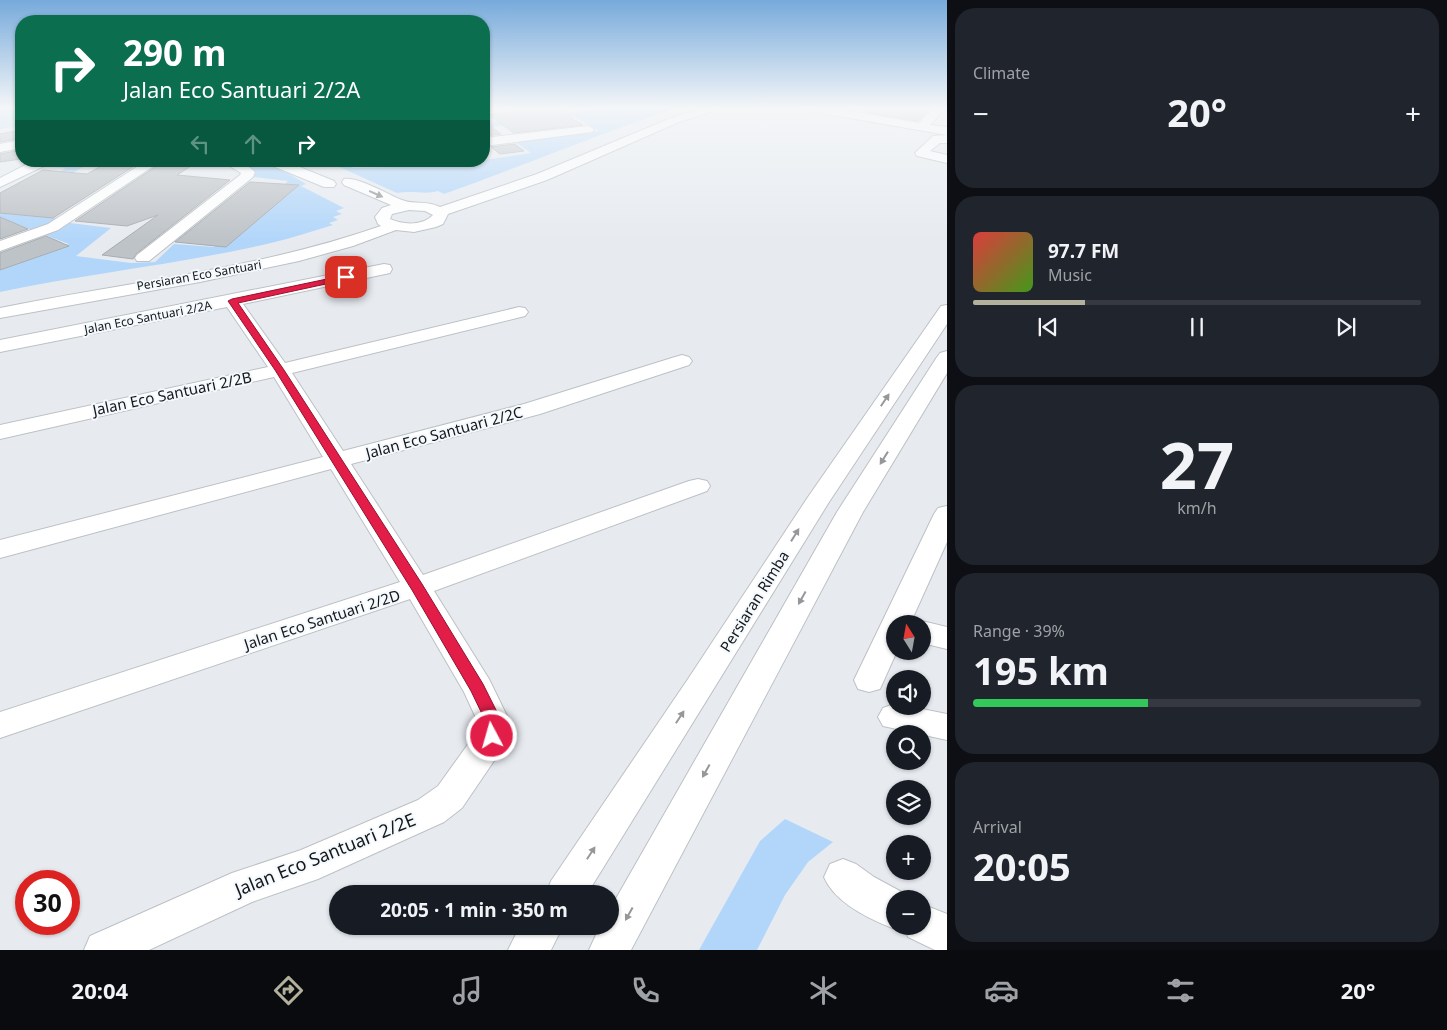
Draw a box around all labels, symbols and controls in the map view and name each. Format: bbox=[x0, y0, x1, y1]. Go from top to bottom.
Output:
text: 290 m bbox=[123, 29, 226, 76]
icon: right bbox=[40, 35, 105, 100]
text: Climate bbox=[973, 62, 1030, 84]
text: Jalan Eco Santuari 2/2A bbox=[123, 74, 360, 104]
text: 20° bbox=[1167, 86, 1227, 138]
text: − bbox=[973, 94, 989, 132]
text: + bbox=[1405, 94, 1421, 132]
icon: left bbox=[186, 130, 214, 158]
icon: ahead bbox=[239, 130, 267, 158]
icon: right bbox=[292, 130, 320, 158]
one-way arrow bbox=[369, 190, 383, 198]
text: 97.7 FM bbox=[1048, 238, 1119, 264]
street label: Persiaran Eco Santuari bbox=[135, 256, 263, 294]
pin bbox=[325, 256, 367, 298]
icon: arrive bbox=[332, 263, 360, 291]
text: Music bbox=[1048, 264, 1092, 286]
street label: Jalan Eco Santuari 2/2A bbox=[82, 296, 213, 338]
icon: previous bbox=[1034, 313, 1062, 341]
icon: pause bbox=[1183, 313, 1211, 341]
icon: next bbox=[1332, 313, 1360, 341]
street label: Jalan Eco Santuari 2/2B bbox=[89, 366, 253, 420]
one-way arrow bbox=[880, 393, 890, 407]
street label: Jalan Eco Santuari 2/2C bbox=[361, 401, 525, 463]
text: 27 bbox=[1160, 420, 1234, 508]
one-way arrow bbox=[880, 452, 889, 465]
text: km/h bbox=[1177, 497, 1217, 519]
one-way arrow bbox=[791, 529, 800, 542]
street label: Persiaran Rimba bbox=[715, 547, 793, 655]
street label: Jalan Eco Santuari 2/2D bbox=[239, 584, 403, 654]
one-way arrow bbox=[797, 591, 806, 605]
north arrow bbox=[886, 615, 931, 660]
map controls bbox=[886, 615, 931, 935]
text: Range · 39% bbox=[973, 620, 1065, 642]
text: 195 km bbox=[973, 644, 1109, 696]
button: sound bbox=[886, 670, 931, 715]
position arrow bbox=[465, 709, 517, 761]
one-way arrow bbox=[675, 710, 685, 724]
button: search bbox=[886, 725, 931, 770]
one-way arrow bbox=[702, 764, 711, 778]
button: layers bbox=[886, 780, 931, 825]
street label: Jalan Eco Santuari 2/2E bbox=[229, 807, 419, 902]
text: Arrival bbox=[973, 816, 1022, 838]
button: + bbox=[886, 835, 931, 880]
text: 20:05 bbox=[973, 840, 1071, 892]
one-way arrow bbox=[586, 846, 596, 860]
speed limit sign: 30 bbox=[15, 870, 80, 935]
button: − bbox=[886, 890, 931, 935]
text: 20:05 · 1 min · 350 m bbox=[380, 897, 568, 923]
one-way arrow bbox=[624, 907, 633, 920]
icon: directions bbox=[271, 973, 306, 1008]
icon: music bbox=[450, 973, 485, 1008]
icon: phone bbox=[628, 973, 663, 1008]
icon: climate bbox=[806, 973, 841, 1008]
icon: car bbox=[984, 973, 1019, 1008]
icon: filters bbox=[1163, 973, 1198, 1008]
text: 20:04 bbox=[72, 975, 128, 1005]
text: 20° bbox=[1341, 975, 1375, 1005]

